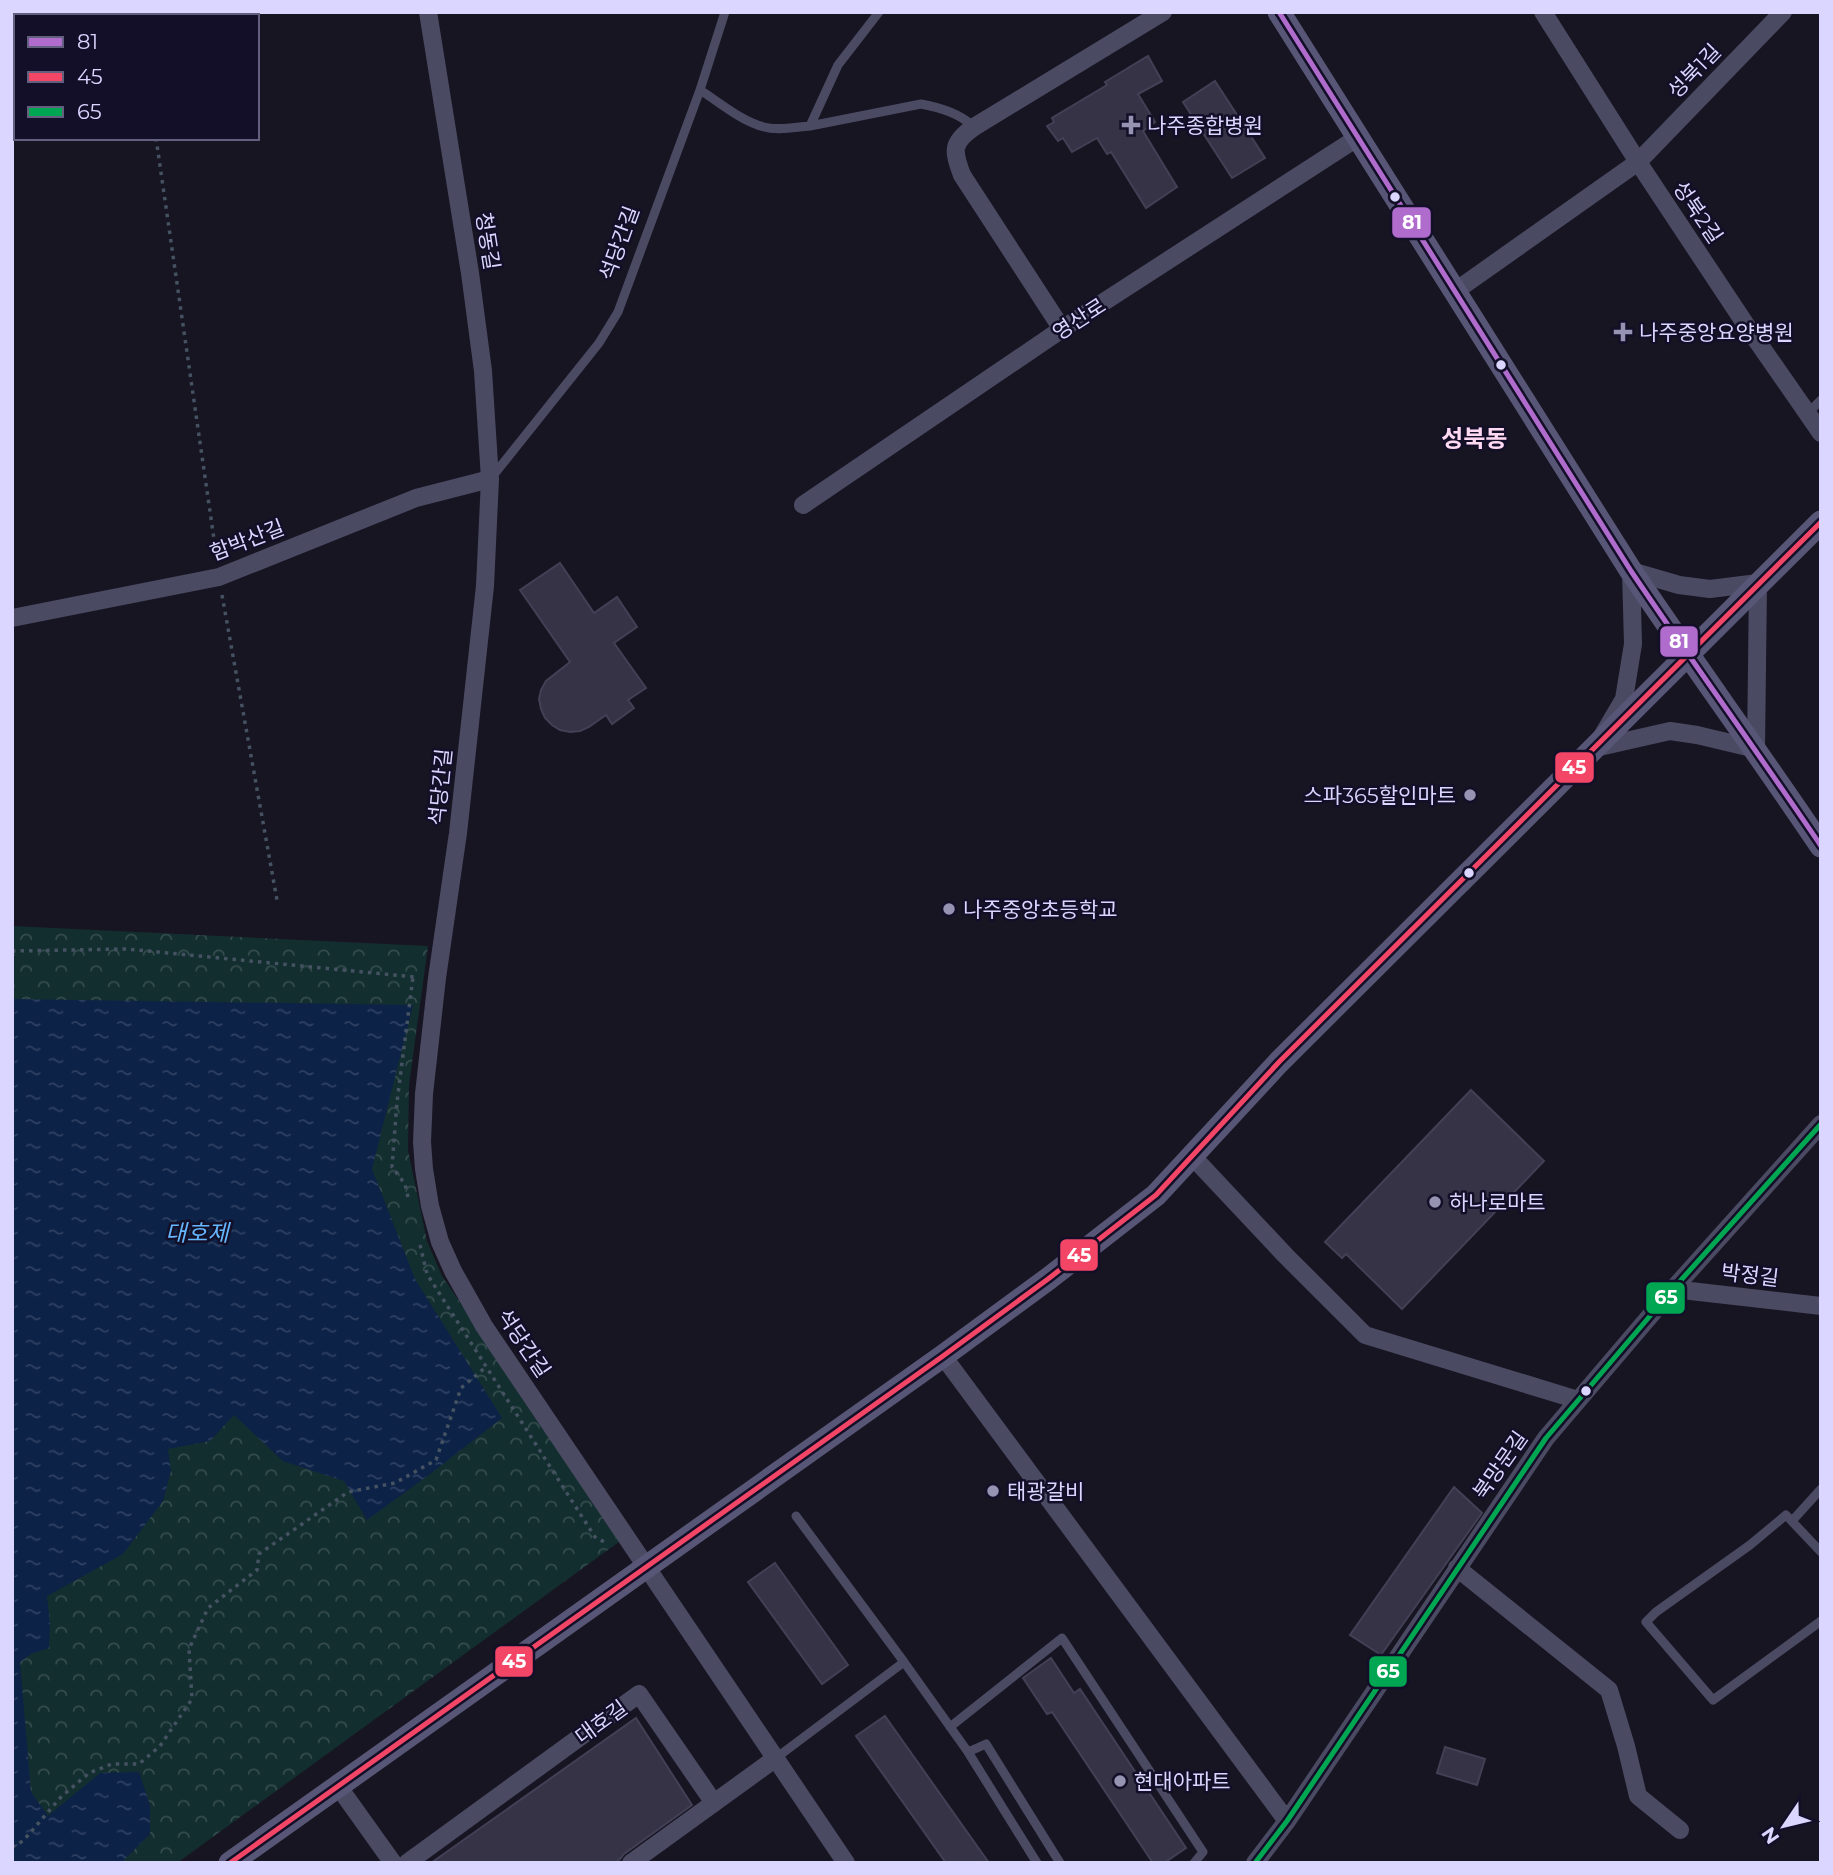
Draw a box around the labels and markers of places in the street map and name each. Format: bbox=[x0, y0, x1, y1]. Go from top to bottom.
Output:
place label: 나주종합병원 bbox=[1147, 113, 1263, 138]
marker: 나주종합병원 bbox=[1121, 115, 1141, 135]
unlabelled marker bbox=[1388, 190, 1402, 204]
place label: 나주중앙요양병원 bbox=[1639, 320, 1794, 345]
marker: 나주중앙요양병원 bbox=[1613, 322, 1633, 342]
unlabelled marker bbox=[1494, 358, 1508, 372]
place label: 스파365할인마트 bbox=[1304, 783, 1456, 808]
marker: 스파365할인마트 bbox=[1462, 787, 1478, 803]
unlabelled marker bbox=[1462, 866, 1476, 880]
place label: 나주중앙초등학교 bbox=[963, 897, 1118, 922]
marker: 나주중앙초등학교 bbox=[941, 901, 957, 917]
place label: 하나로마트 bbox=[1449, 1190, 1546, 1215]
marker: 하나로마트 bbox=[1427, 1194, 1443, 1210]
unlabelled marker bbox=[1579, 1384, 1593, 1398]
place label: 태광갈비 bbox=[1007, 1479, 1084, 1504]
marker: 태광갈비 bbox=[985, 1483, 1001, 1499]
place label: 현대아파트 bbox=[1134, 1769, 1231, 1794]
marker: 현대아파트 bbox=[1112, 1773, 1128, 1789]

